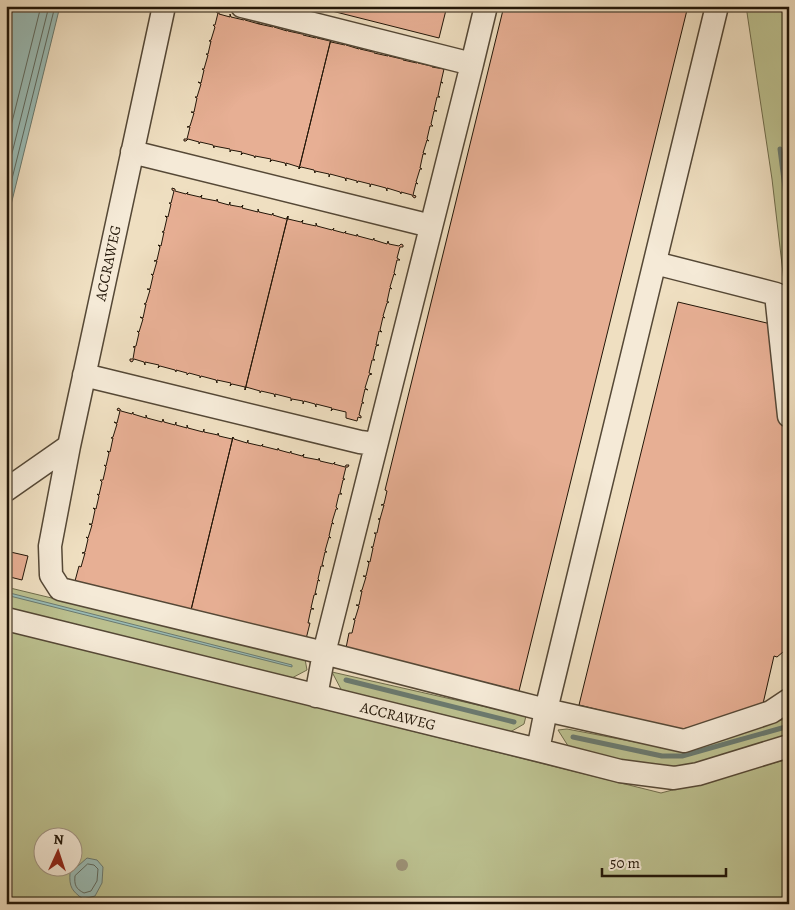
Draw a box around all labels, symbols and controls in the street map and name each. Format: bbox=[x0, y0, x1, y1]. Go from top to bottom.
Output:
street label: ACCRAWEG bbox=[90, 223, 126, 304]
street label: ACCRAWEG bbox=[357, 697, 438, 735]
north arrow bbox=[32, 828, 82, 878]
text: N bbox=[53, 830, 64, 849]
scale bar bbox=[602, 845, 726, 877]
text: 50 m bbox=[610, 853, 640, 873]

